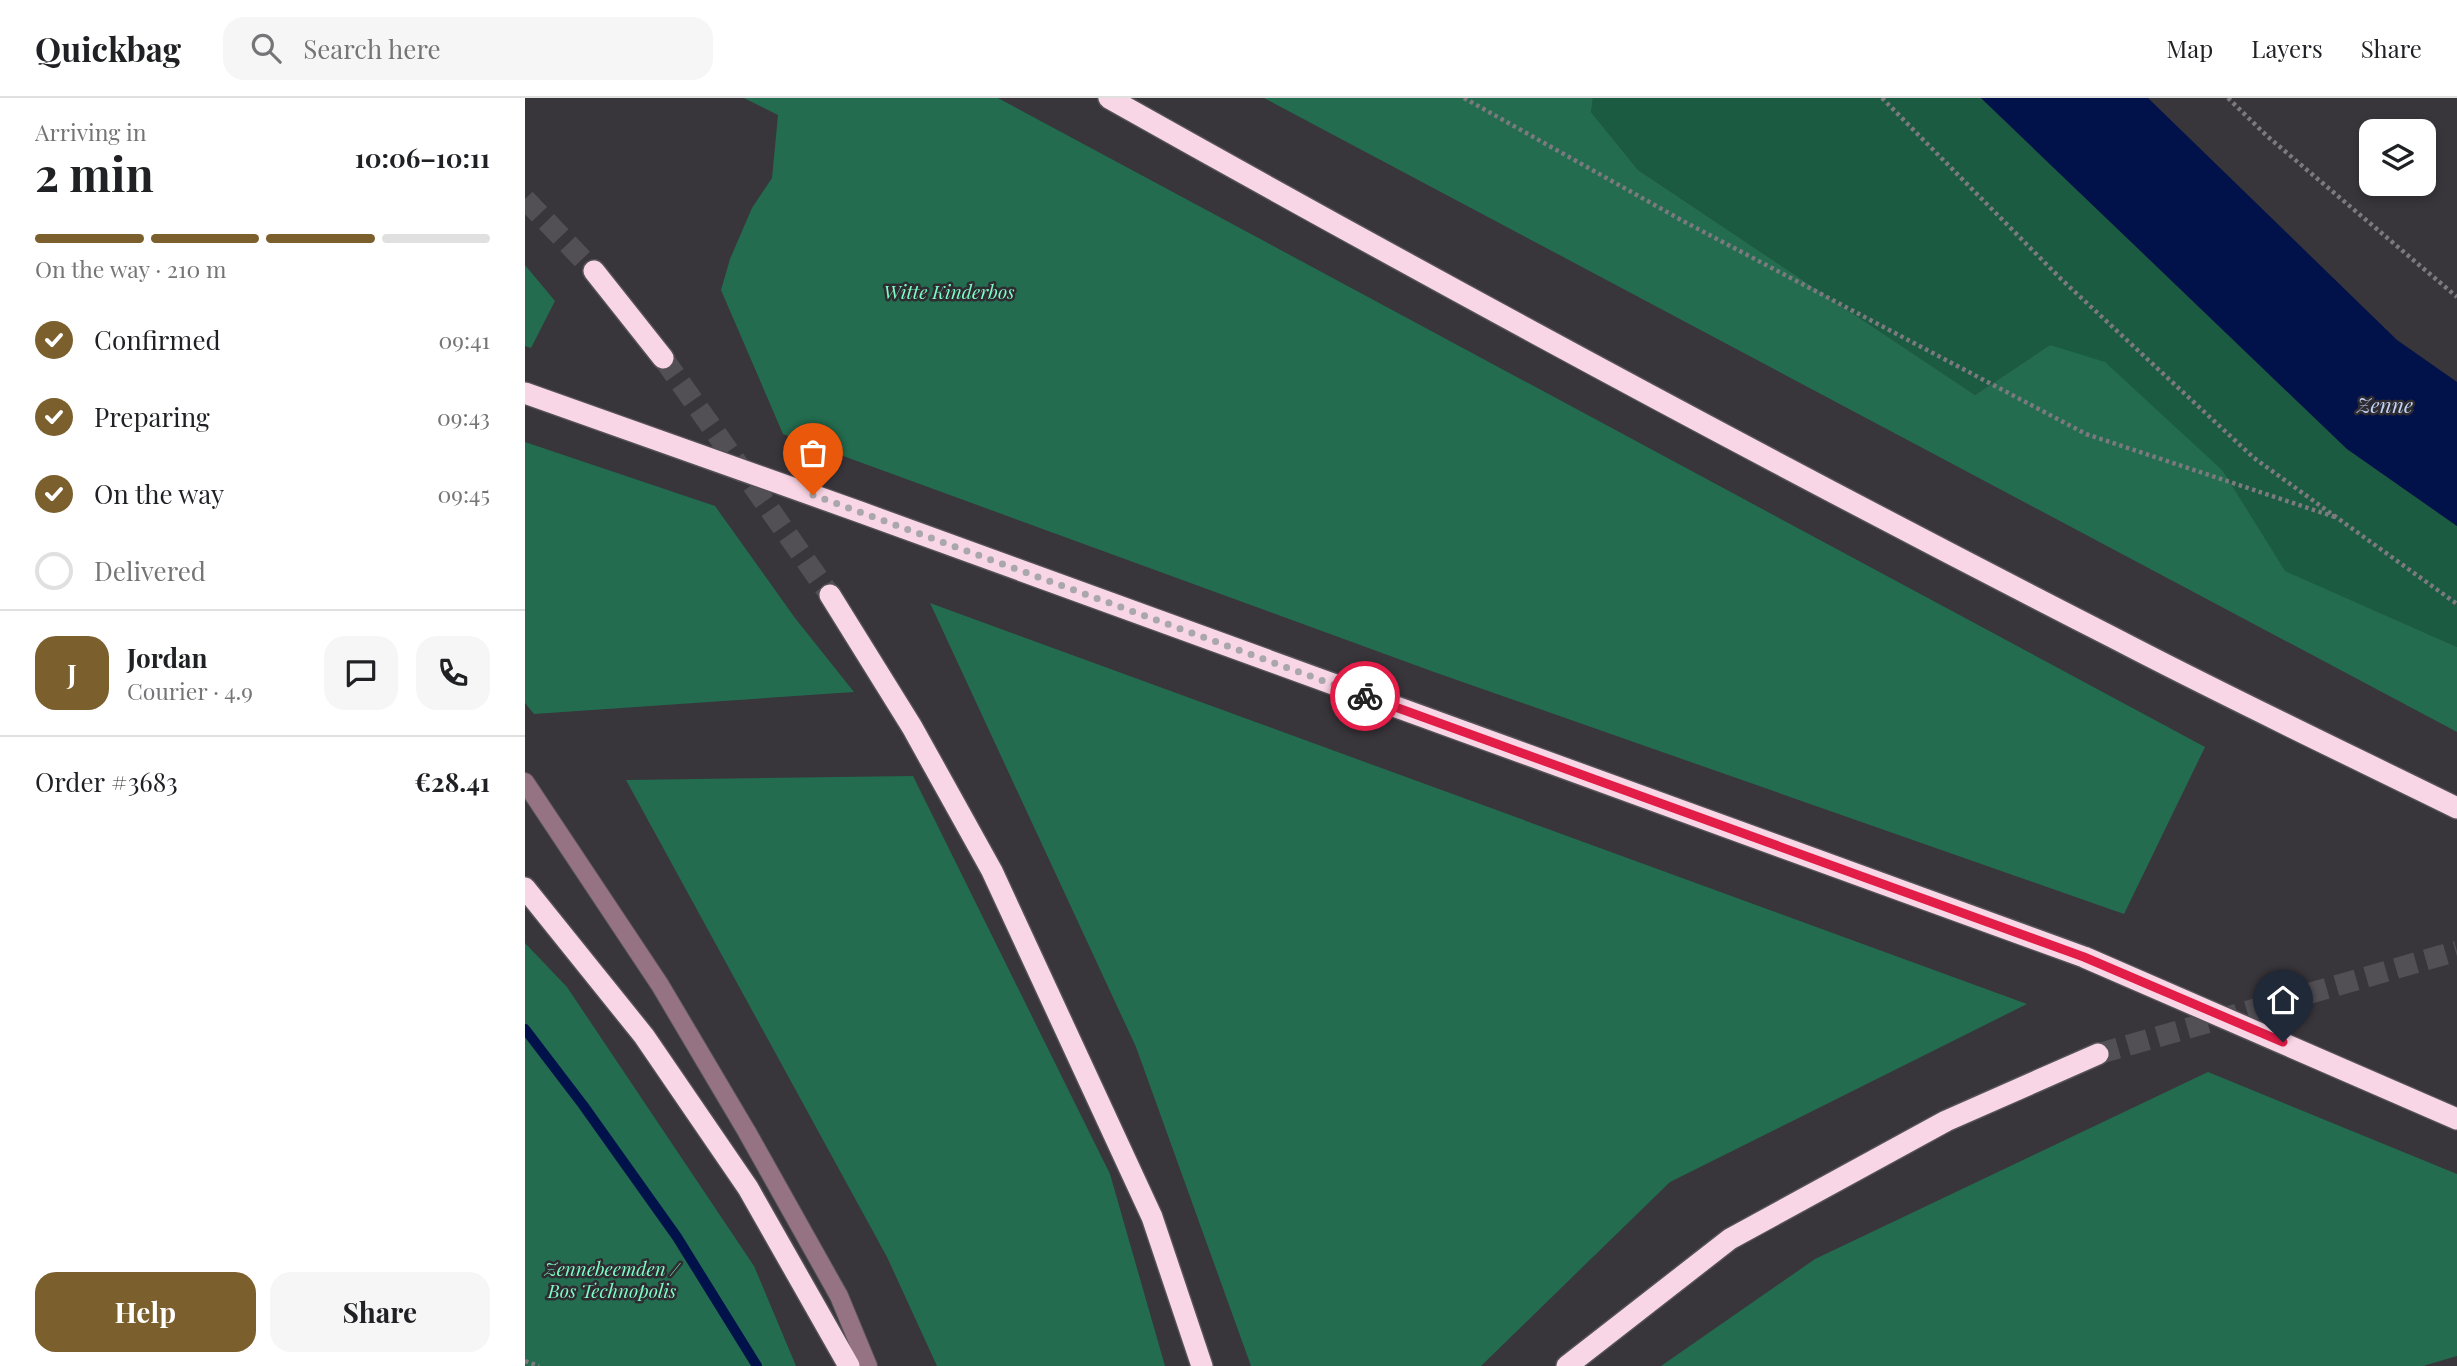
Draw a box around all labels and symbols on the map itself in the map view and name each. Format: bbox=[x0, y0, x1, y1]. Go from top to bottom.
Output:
park label: Witte Kinderbos bbox=[884, 278, 1014, 304]
water label: Zenne bbox=[2356, 390, 2413, 418]
pin bbox=[783, 423, 843, 495]
courier bbox=[1330, 661, 1400, 731]
pin bbox=[2253, 970, 2313, 1042]
park label: Zennebeemden / Bos Technopolis bbox=[544, 1255, 682, 1303]

